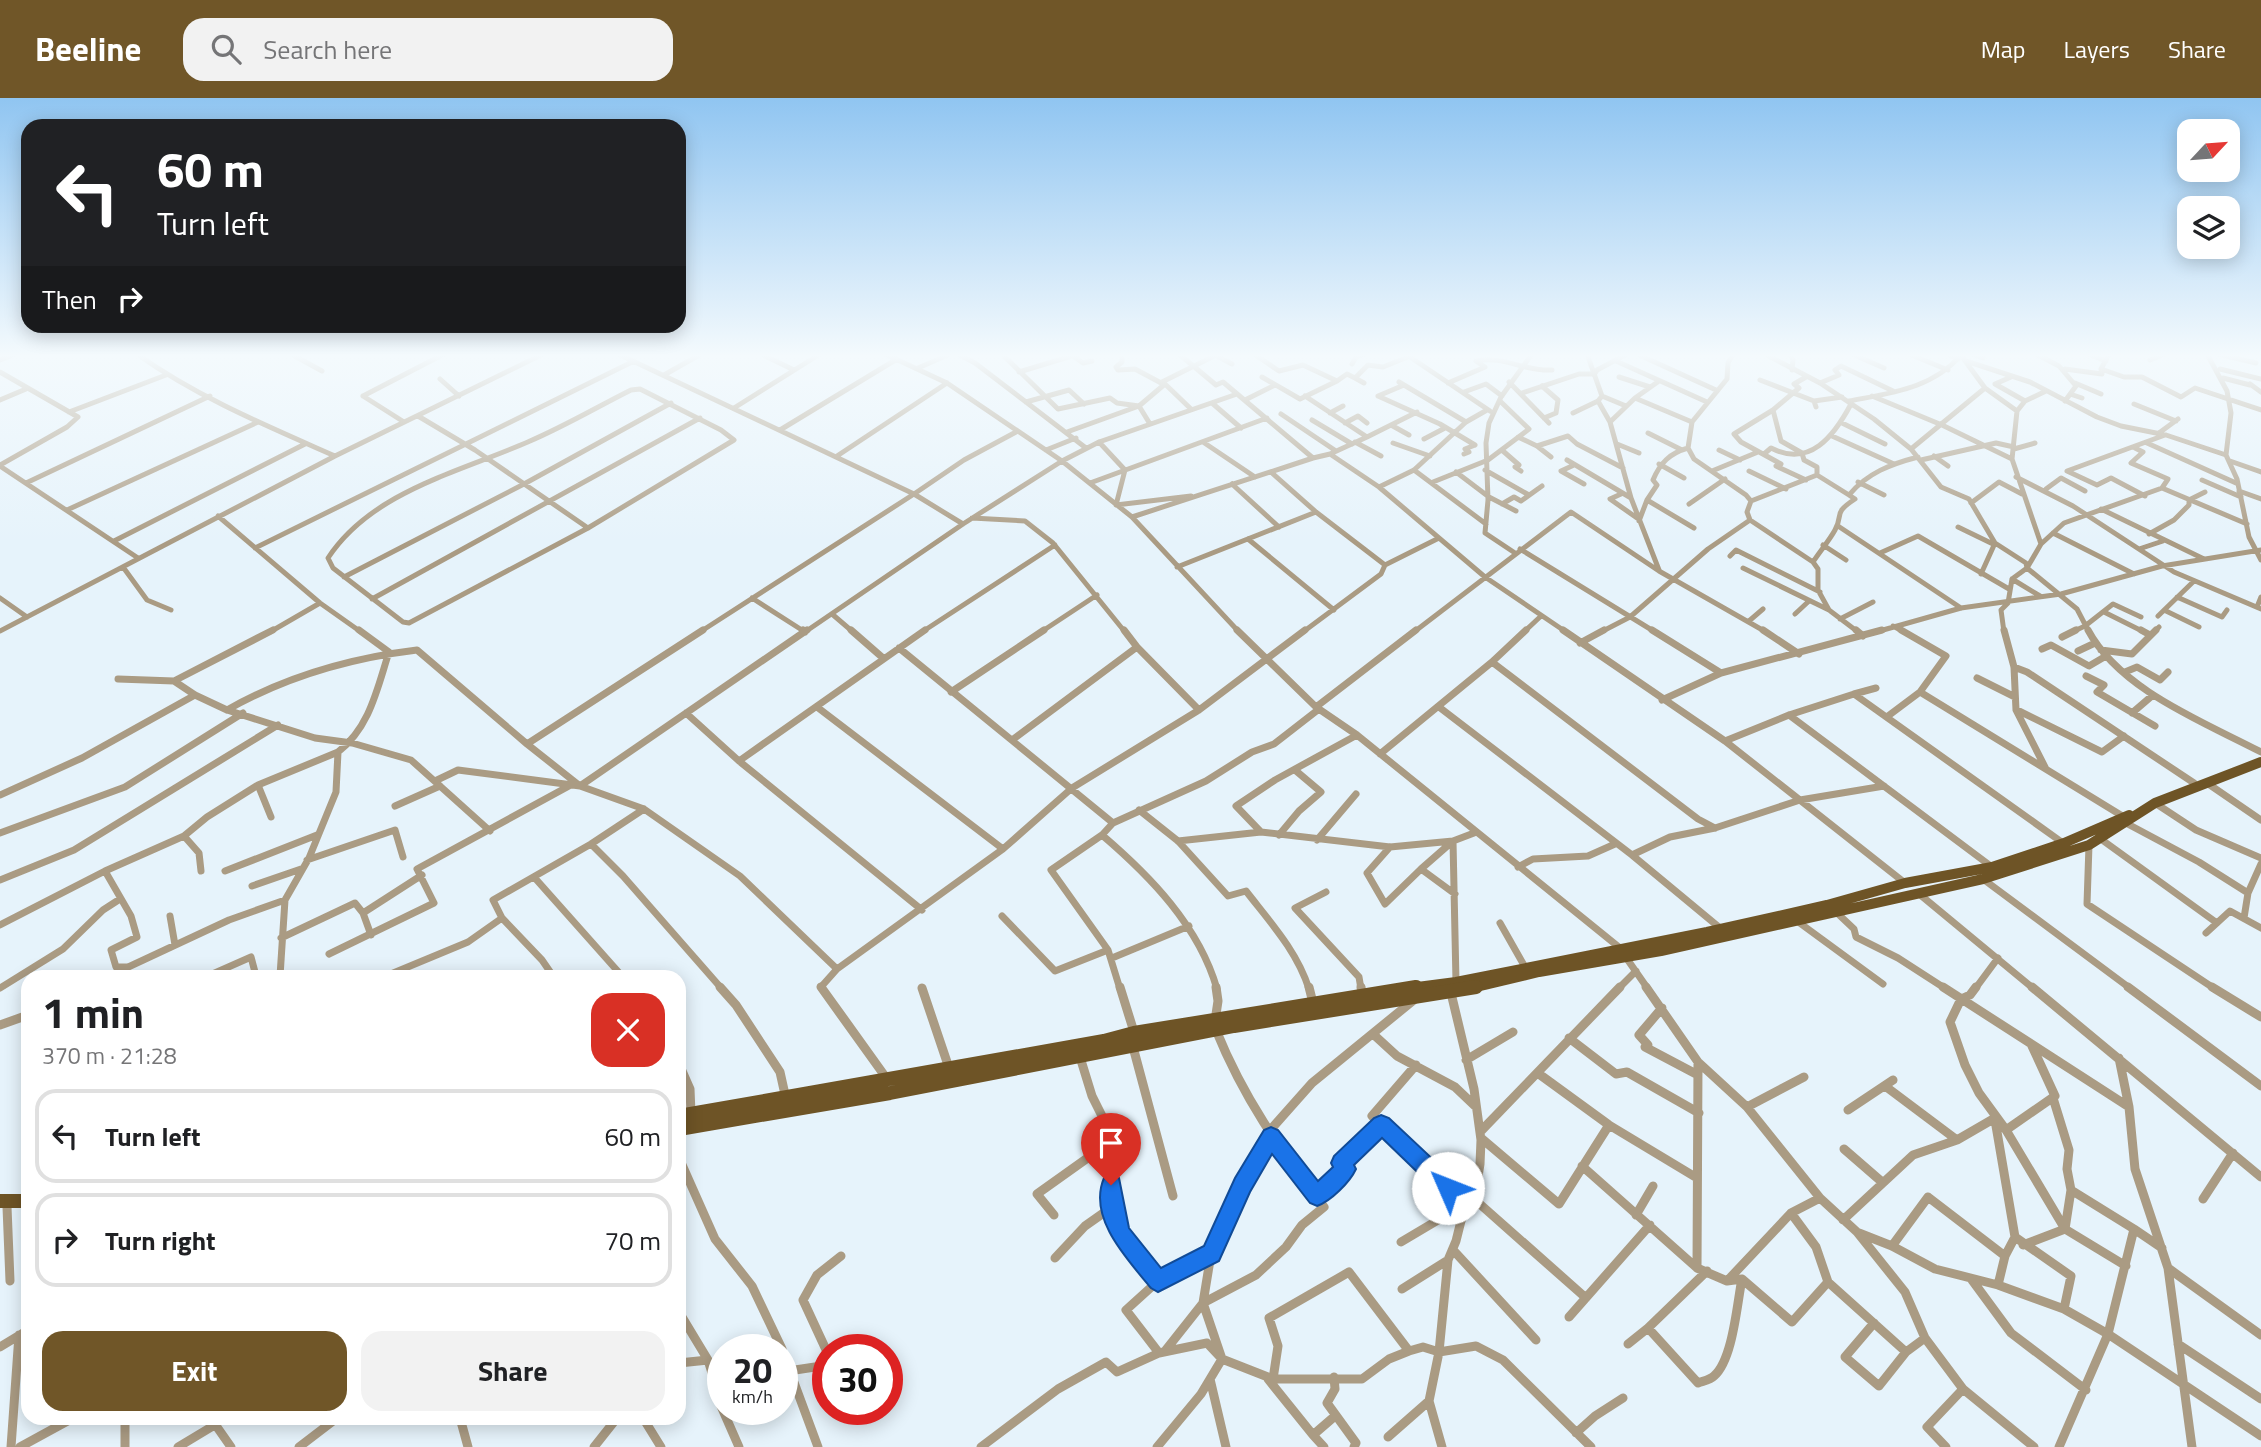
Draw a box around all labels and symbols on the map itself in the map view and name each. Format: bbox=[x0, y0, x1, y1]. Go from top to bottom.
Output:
north arrow bbox=[2177, 119, 2240, 182]
pin bbox=[1081, 1113, 1141, 1185]
position arrow bbox=[1411, 1151, 1485, 1225]
speed limit sign: 30 bbox=[812, 1334, 903, 1425]

